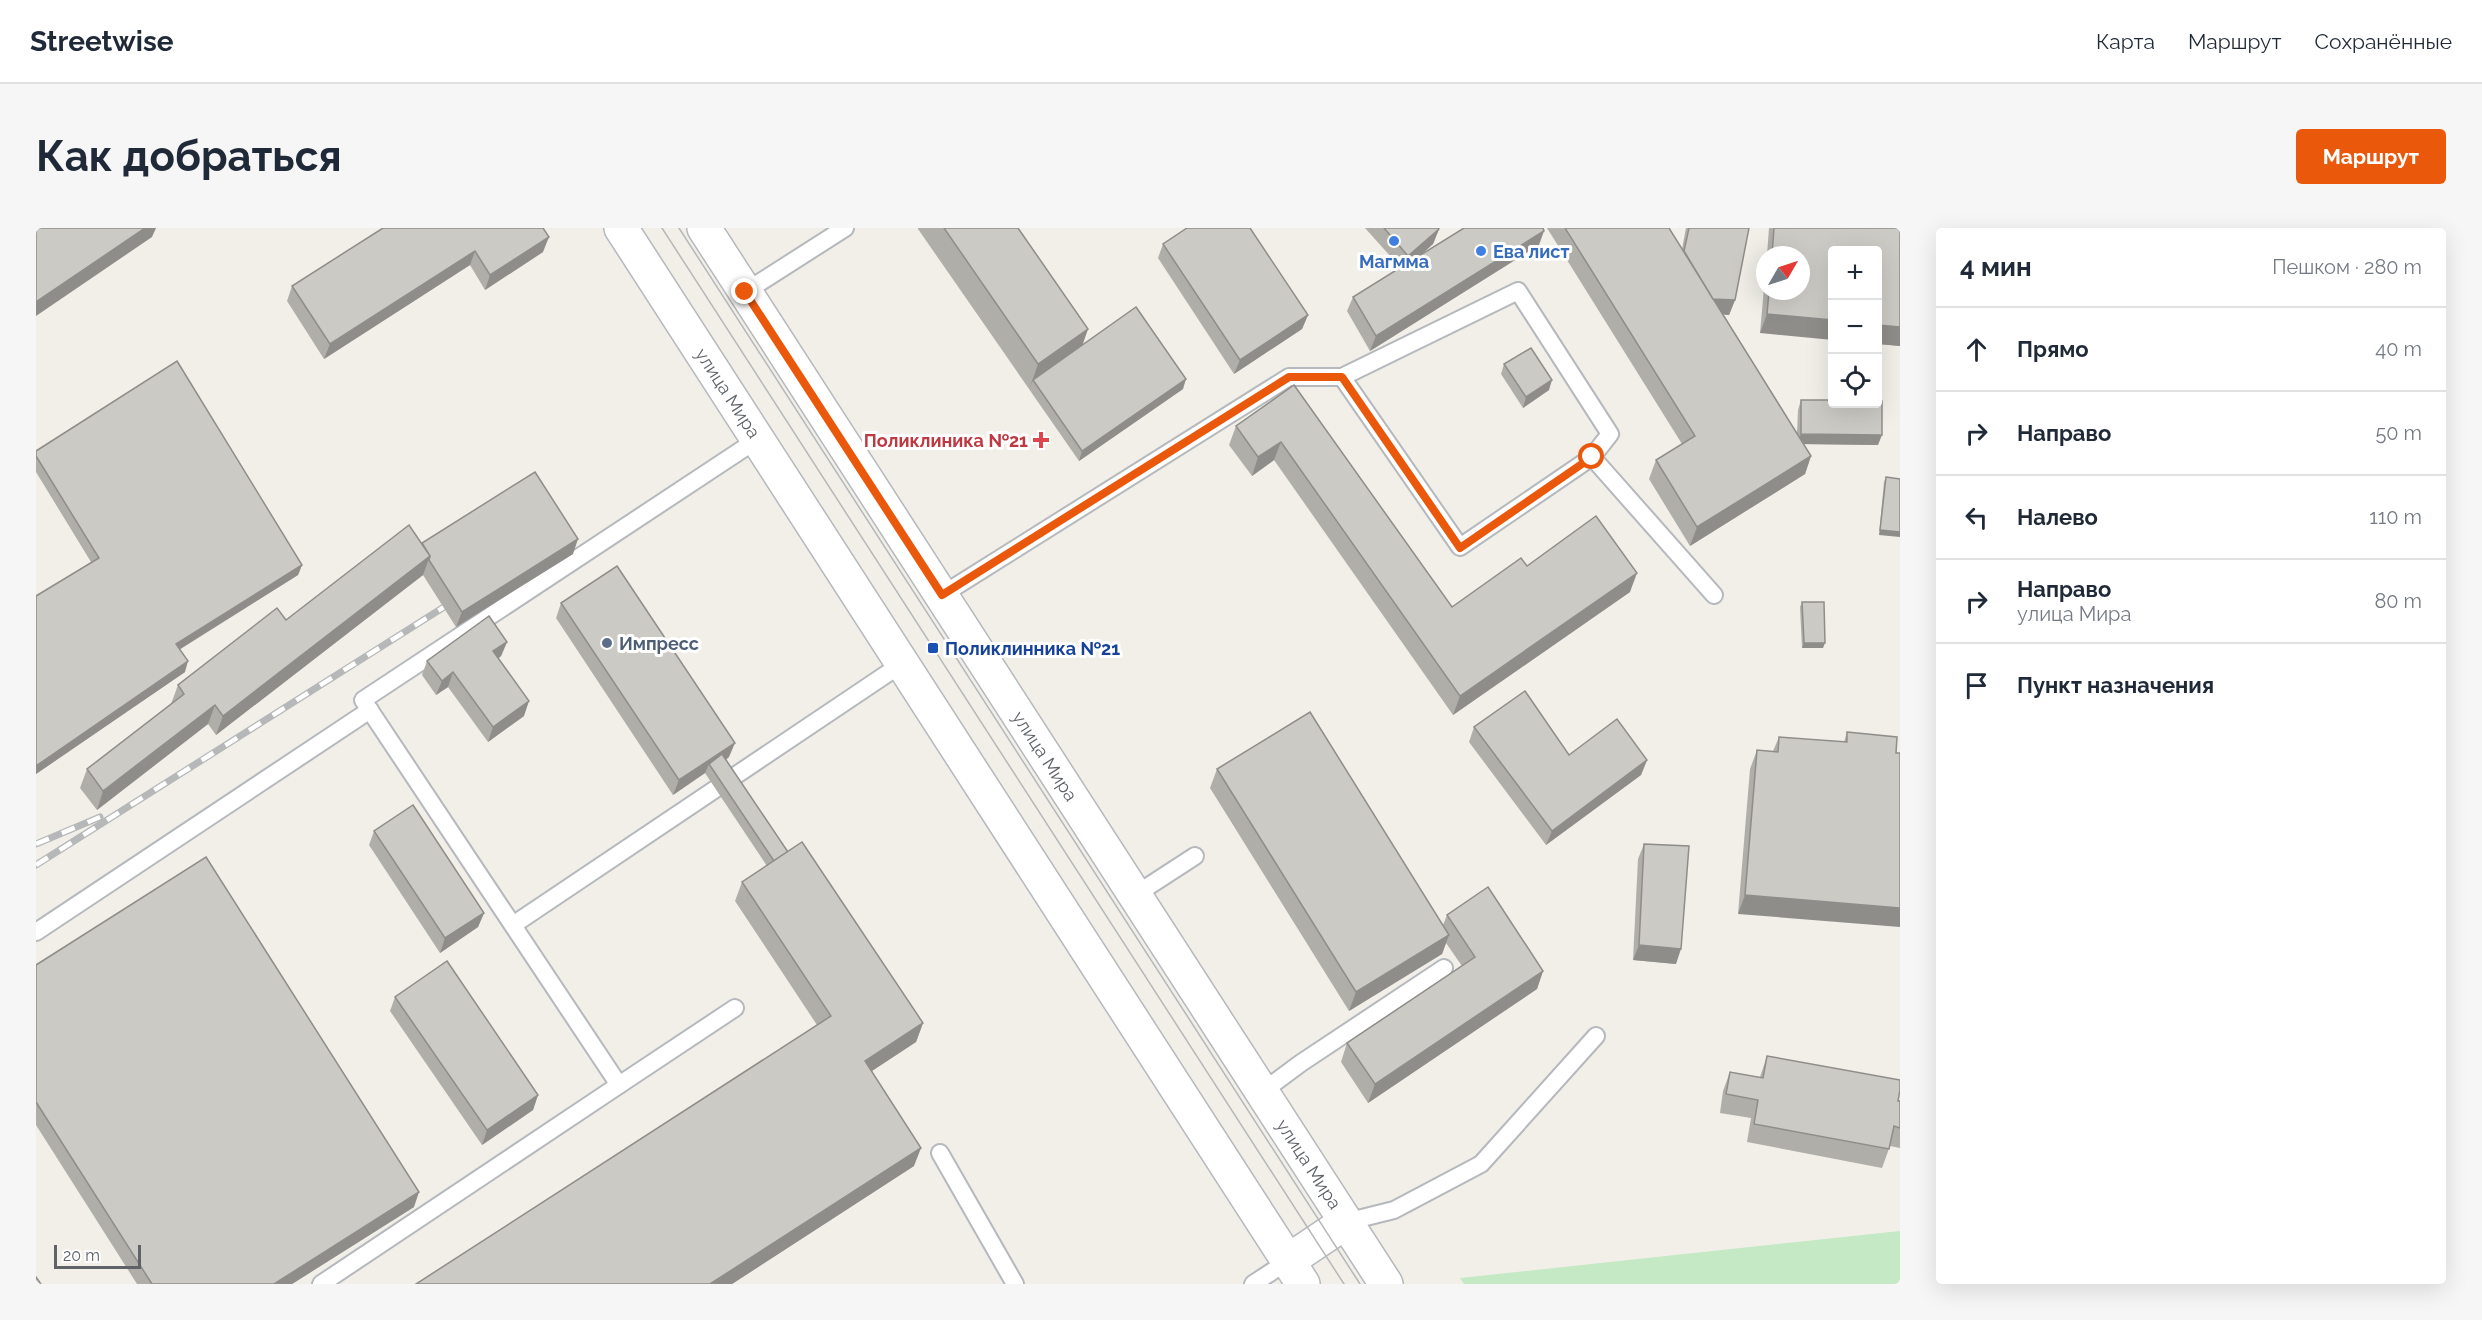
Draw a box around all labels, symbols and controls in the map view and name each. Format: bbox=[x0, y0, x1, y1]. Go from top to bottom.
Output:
text: Streetwise bbox=[30, 25, 174, 58]
text: Карта bbox=[2096, 29, 2155, 54]
text: Маршрут bbox=[2188, 29, 2281, 54]
text: Сохранённые bbox=[2314, 29, 2452, 54]
button: Маршрут bbox=[2296, 129, 2446, 184]
text: Как добраться bbox=[36, 132, 342, 181]
marker: Магмма bbox=[1387, 234, 1401, 248]
place label: Ева лист bbox=[1493, 241, 1570, 262]
marker: Ева лист bbox=[1474, 244, 1488, 258]
north arrow bbox=[1756, 246, 1810, 300]
map controls bbox=[1828, 246, 1882, 408]
button: + bbox=[1828, 246, 1882, 300]
place label: Магмма bbox=[1359, 251, 1429, 272]
text: 4 мин bbox=[1960, 252, 2032, 282]
text: Пешком · 280 m bbox=[2272, 255, 2422, 279]
route end bbox=[731, 278, 757, 304]
button: − bbox=[1828, 300, 1882, 354]
icon: ahead bbox=[1960, 333, 1993, 366]
text: Прямо bbox=[2017, 336, 2089, 362]
text: 40 m bbox=[2375, 337, 2422, 361]
street label: улица Мира bbox=[691, 344, 765, 442]
button: locate bbox=[1828, 354, 1882, 408]
icon: right bbox=[1960, 417, 1993, 450]
text: Направо bbox=[2017, 420, 2111, 446]
text: 50 m bbox=[2375, 421, 2422, 445]
place label: Поликлиника №21 bbox=[864, 430, 1028, 451]
marker: Поликлиника №21 bbox=[1032, 431, 1050, 449]
route start bbox=[1578, 443, 1604, 469]
icon: left bbox=[1960, 501, 1993, 534]
text: Налево bbox=[2017, 504, 2098, 530]
text: 110 m bbox=[2369, 505, 2422, 529]
text: Направо bbox=[2017, 576, 2111, 602]
icon: right bbox=[1960, 585, 1993, 618]
text: 80 m bbox=[2374, 589, 2422, 613]
text: улица Мира bbox=[2017, 602, 2131, 626]
place label: Импресс bbox=[619, 633, 699, 654]
marker: Импресс bbox=[600, 636, 614, 650]
place label: Поликлинника №21 bbox=[945, 638, 1120, 659]
marker: Поликлинника №21 bbox=[926, 641, 940, 655]
icon: arrive bbox=[1960, 669, 1993, 702]
text: Пункт назначения bbox=[2017, 672, 2214, 698]
street label: улица Мира bbox=[1008, 707, 1082, 805]
street label: улица Мира bbox=[1272, 1115, 1346, 1213]
scale bar bbox=[54, 1242, 141, 1270]
text: 20 m bbox=[63, 1246, 100, 1265]

